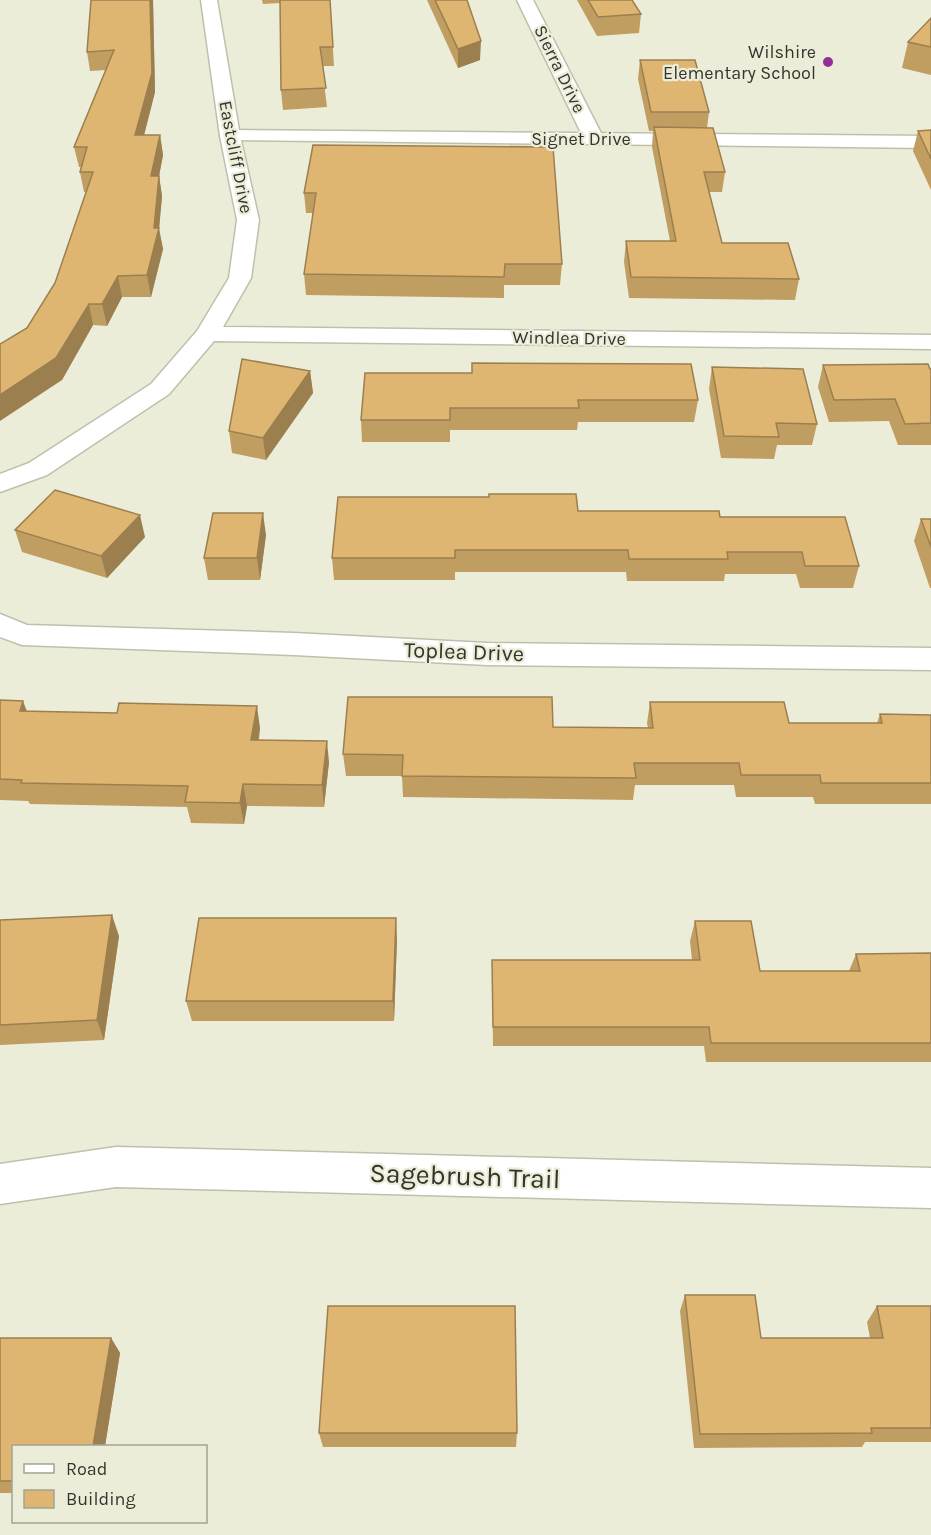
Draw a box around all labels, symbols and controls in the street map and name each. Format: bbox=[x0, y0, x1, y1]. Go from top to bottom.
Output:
street label: Sierra Drive bbox=[529, 22, 591, 116]
place label: Wilshire Elementary School bbox=[663, 41, 816, 84]
marker: Wilshire Elementary School bbox=[821, 55, 835, 69]
street label: Eastcliff Drive bbox=[214, 99, 258, 215]
street label: Signet Drive bbox=[531, 128, 631, 150]
street label: Windlea Drive bbox=[512, 326, 626, 350]
street label: Toplea Drive bbox=[403, 637, 525, 667]
street label: Sagebrush Trail bbox=[369, 1157, 561, 1195]
legend bbox=[12, 1445, 207, 1523]
text: Road bbox=[66, 1458, 107, 1480]
text: Building bbox=[66, 1488, 136, 1510]

